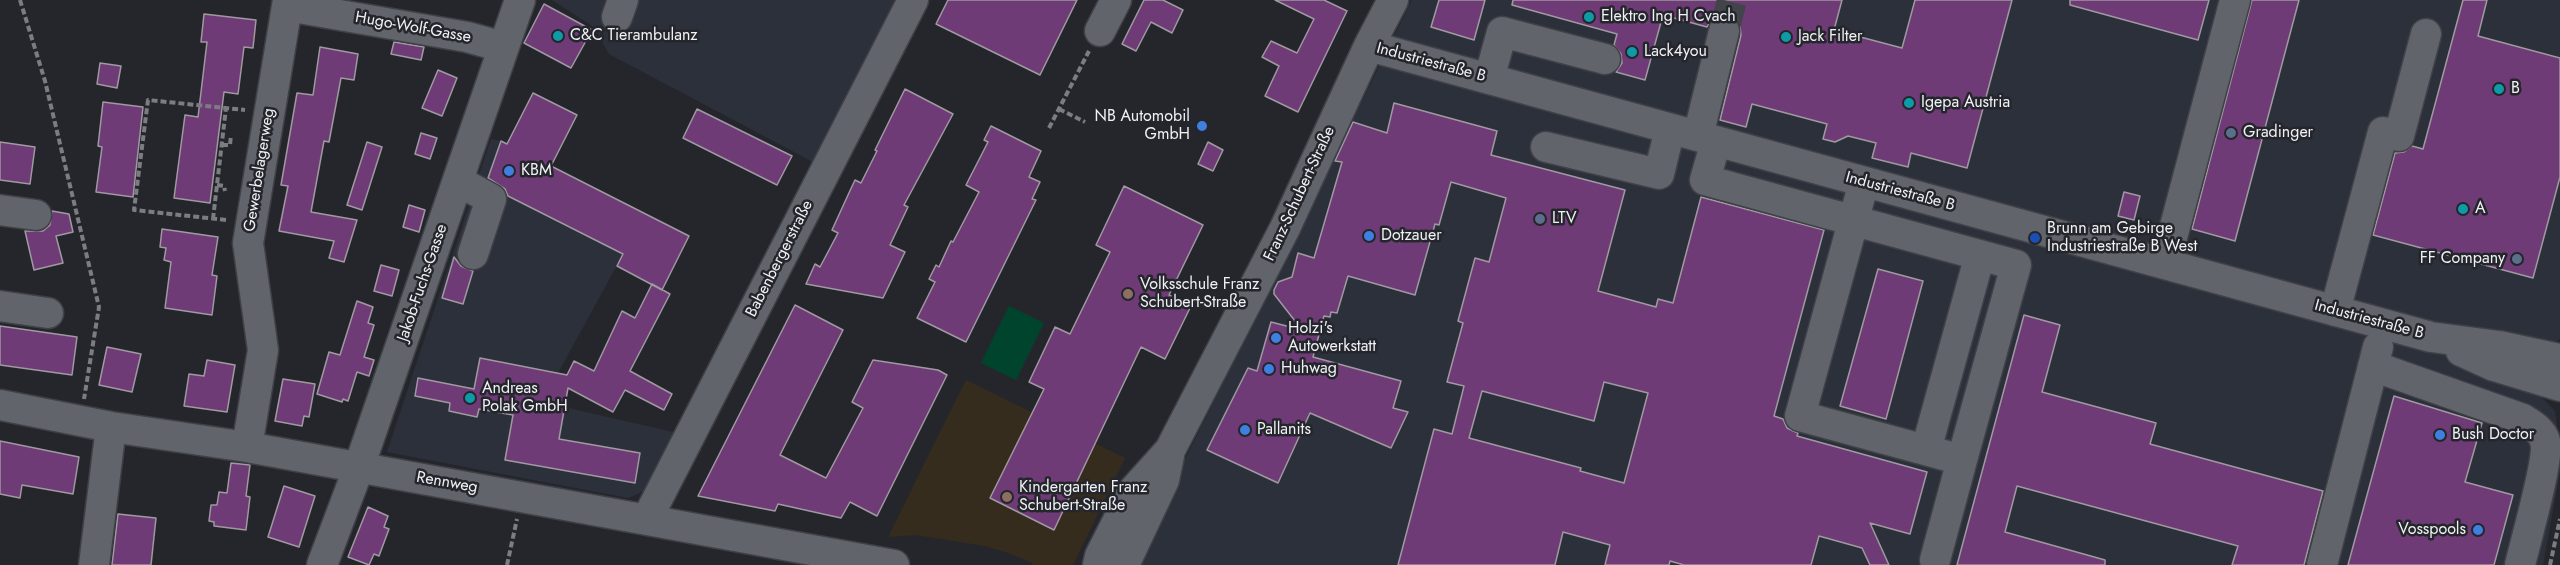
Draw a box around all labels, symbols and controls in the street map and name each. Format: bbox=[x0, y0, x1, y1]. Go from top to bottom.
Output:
place label: Elektro Ing H Cvach bbox=[1601, 7, 1736, 27]
street label: Hugo-Wolf-Gasse bbox=[354, 8, 472, 48]
marker: Elektro Ing H Cvach bbox=[1582, 10, 1596, 24]
place label: C&C Tierambulanz bbox=[570, 26, 698, 46]
place label: Jack Filter bbox=[1798, 27, 1862, 47]
marker: C&C Tierambulanz bbox=[551, 29, 565, 43]
marker: Jack Filter bbox=[1779, 30, 1793, 44]
street label: Industriestraße B bbox=[1374, 39, 1488, 87]
place label: Lack4you bbox=[1644, 42, 1707, 62]
marker: Lack4you bbox=[1625, 45, 1639, 59]
place label: B bbox=[2511, 79, 2520, 99]
marker: B bbox=[2492, 82, 2506, 96]
place label: Igepa Austria bbox=[1921, 93, 2010, 113]
marker: Igepa Austria bbox=[1902, 96, 1916, 110]
street label: Gewerbelagerweg bbox=[241, 107, 279, 233]
place label: NB Automobil GmbH bbox=[1094, 107, 1190, 145]
marker: NB Automobil GmbH bbox=[1195, 119, 1209, 133]
place label: Gradinger bbox=[2243, 123, 2313, 143]
street label: Franz-Schubert-Straße bbox=[1260, 124, 1340, 264]
marker: Gradinger bbox=[2224, 126, 2238, 140]
place label: KBM bbox=[521, 161, 552, 181]
marker: KBM bbox=[502, 164, 516, 178]
street label: Industriestraße B bbox=[1843, 168, 1957, 216]
street label: Babenbergerstraße bbox=[742, 197, 818, 321]
place label: A bbox=[2475, 199, 2486, 219]
marker: A bbox=[2456, 202, 2470, 216]
place label: LTV bbox=[1552, 209, 1577, 229]
marker: LTV bbox=[1533, 212, 1547, 226]
place label: Brunn am Gebirge Industriestraße B West bbox=[2047, 219, 2197, 257]
street label: Jakob-Fuchs-Gasse bbox=[394, 222, 452, 344]
place label: Dotzauer bbox=[1381, 226, 1442, 246]
marker: Dotzauer bbox=[1362, 229, 1376, 243]
marker: Brunn am Gebirge Industriestraße B West bbox=[2028, 231, 2042, 245]
place label: FF Company bbox=[2420, 249, 2505, 269]
marker: FF Company bbox=[2510, 252, 2524, 266]
place label: Volksschule Franz Schubert-Straße bbox=[1140, 275, 1259, 313]
marker: Volksschule Franz Schubert-Straße bbox=[1121, 287, 1135, 301]
street label: Industriestraße B bbox=[2312, 296, 2426, 344]
place label: Holzi's Autowerkstatt bbox=[1288, 319, 1376, 357]
marker: Holzi's Autowerkstatt bbox=[1269, 331, 1283, 345]
place label: Huhwag bbox=[1281, 359, 1337, 379]
marker: Huhwag bbox=[1262, 362, 1276, 376]
place label: Andreas Polak GmbH bbox=[482, 379, 568, 417]
marker: Andreas Polak GmbH bbox=[463, 391, 477, 405]
place label: Pallanits bbox=[1257, 420, 1311, 440]
marker: Pallanits bbox=[1238, 423, 1252, 437]
place label: Bush Doctor bbox=[2452, 425, 2534, 445]
marker: Bush Doctor bbox=[2433, 428, 2447, 442]
street label: Rennweg bbox=[415, 468, 479, 498]
place label: Kindergarten Franz Schubert-Straße bbox=[1019, 478, 1147, 516]
marker: Kindergarten Franz Schubert-Straße bbox=[1000, 490, 1014, 504]
place label: Vosspools bbox=[2398, 520, 2466, 540]
marker: Vosspools bbox=[2471, 523, 2485, 537]

